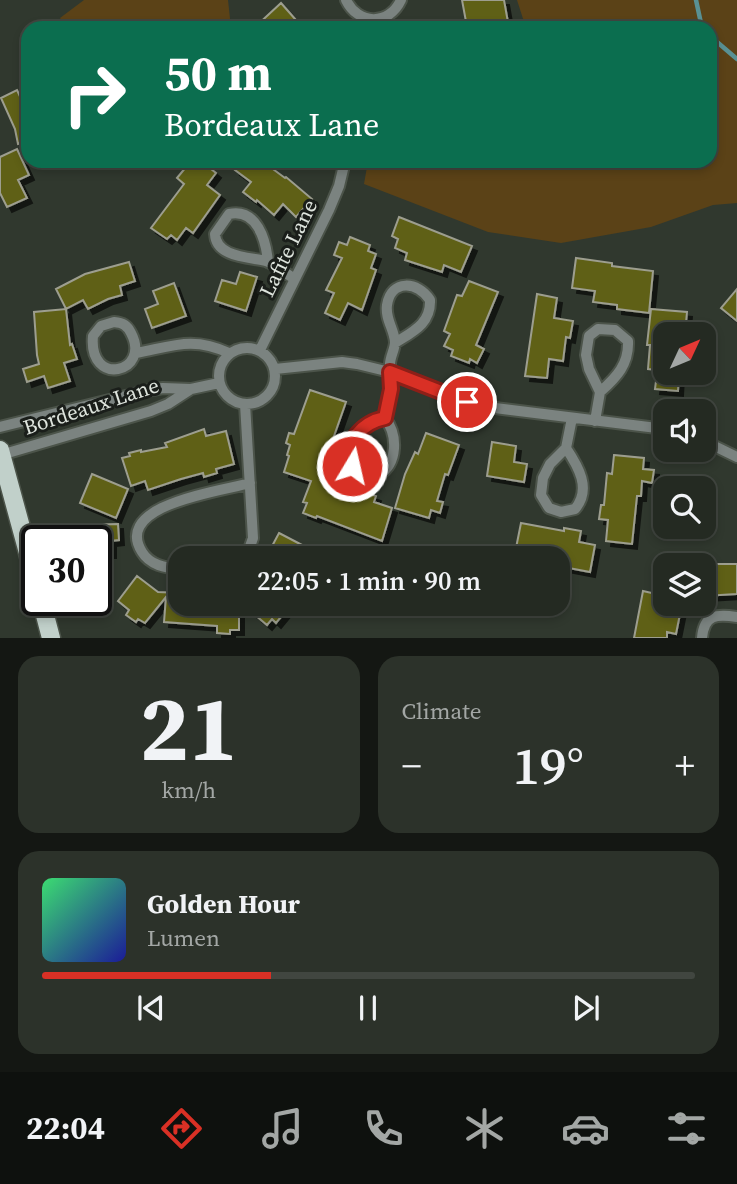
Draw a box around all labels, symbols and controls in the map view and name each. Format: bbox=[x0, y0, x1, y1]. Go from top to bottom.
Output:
text: 50 m bbox=[164, 39, 272, 106]
icon: right bbox=[49, 49, 140, 140]
text: Bordeaux Lane bbox=[164, 103, 379, 147]
street label: Lafite Lane bbox=[252, 194, 324, 302]
north arrow bbox=[653, 322, 716, 385]
map controls bbox=[653, 322, 716, 616]
street label: Bordeaux Lane bbox=[19, 370, 163, 442]
pin bbox=[437, 372, 497, 432]
icon: arrive bbox=[448, 383, 486, 421]
button: sound bbox=[653, 399, 716, 462]
position arrow bbox=[315, 429, 389, 503]
button: search bbox=[653, 476, 716, 539]
speed limit sign: 30 bbox=[21, 525, 112, 616]
button: layers bbox=[653, 553, 716, 616]
text: 22:05 · 1 min · 90 m bbox=[257, 563, 481, 599]
text: 21 bbox=[139, 666, 238, 790]
text: Climate bbox=[402, 695, 481, 727]
text: 19° bbox=[513, 730, 584, 801]
text: − bbox=[402, 740, 422, 792]
text: + bbox=[675, 740, 695, 792]
text: km/h bbox=[161, 774, 216, 806]
text: Golden Hour bbox=[147, 886, 300, 922]
text: Lumen bbox=[147, 922, 220, 954]
icon: previous bbox=[132, 989, 170, 1027]
icon: pause bbox=[349, 989, 387, 1027]
icon: next bbox=[567, 989, 605, 1027]
icon: directions bbox=[157, 1104, 206, 1153]
icon: music bbox=[258, 1104, 307, 1153]
icon: phone bbox=[359, 1104, 408, 1153]
icon: climate bbox=[460, 1104, 509, 1153]
icon: car bbox=[561, 1104, 610, 1153]
icon: filters bbox=[662, 1104, 711, 1153]
text: 22:04 bbox=[26, 1106, 105, 1150]

